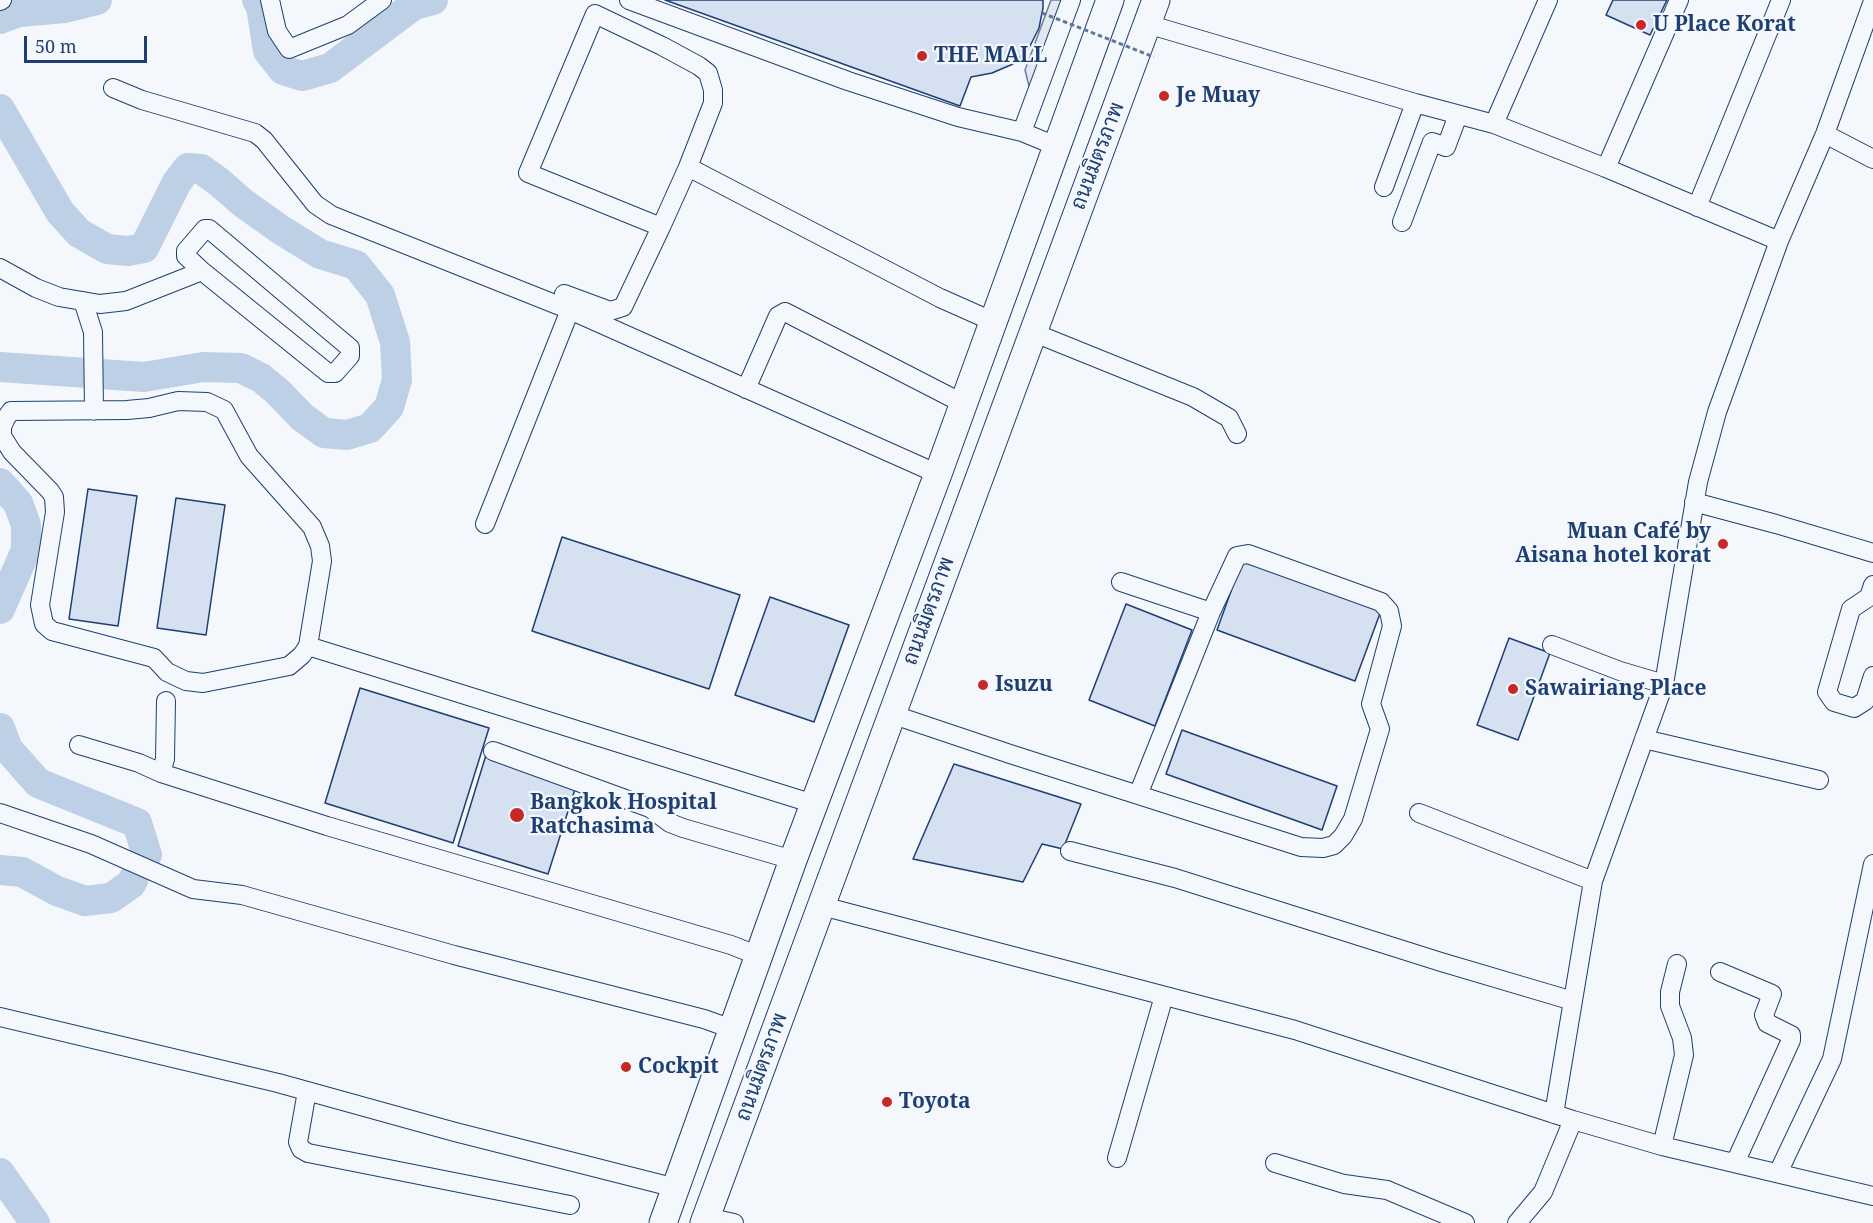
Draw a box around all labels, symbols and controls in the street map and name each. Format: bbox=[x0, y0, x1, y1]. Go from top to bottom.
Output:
place label: U Place Korat bbox=[1653, 12, 1796, 38]
marker: U Place Korat bbox=[1634, 18, 1648, 32]
scale bar bbox=[27, 24, 150, 62]
text: 50 m bbox=[35, 34, 77, 58]
place label: THE MALL bbox=[934, 43, 1047, 69]
marker: THE MALL bbox=[915, 49, 929, 63]
place label: Je Muay bbox=[1176, 83, 1260, 109]
marker: Je Muay bbox=[1157, 89, 1171, 103]
street label: ถนนมิตรภาพ bbox=[1066, 99, 1130, 213]
place label: Muan Café by Aisana hotel korat bbox=[1515, 519, 1711, 569]
marker: Muan Café by Aisana hotel korat bbox=[1716, 537, 1730, 551]
street label: ถนนมิตรภาพ bbox=[898, 554, 960, 668]
place label: Isuzu bbox=[995, 672, 1053, 698]
place label: Sawairiang Place bbox=[1525, 676, 1706, 702]
marker: Isuzu bbox=[976, 678, 990, 692]
marker: Sawairiang Place bbox=[1506, 682, 1520, 696]
place label: Bangkok Hospital Ratchasima bbox=[530, 790, 717, 840]
marker: Bangkok Hospital Ratchasima bbox=[508, 806, 526, 824]
street label: ถนนมิตรภาพ bbox=[731, 1010, 793, 1124]
place label: Cockpit bbox=[638, 1054, 719, 1080]
marker: Cockpit bbox=[619, 1060, 633, 1074]
place label: Toyota bbox=[899, 1089, 971, 1115]
marker: Toyota bbox=[880, 1095, 894, 1109]

